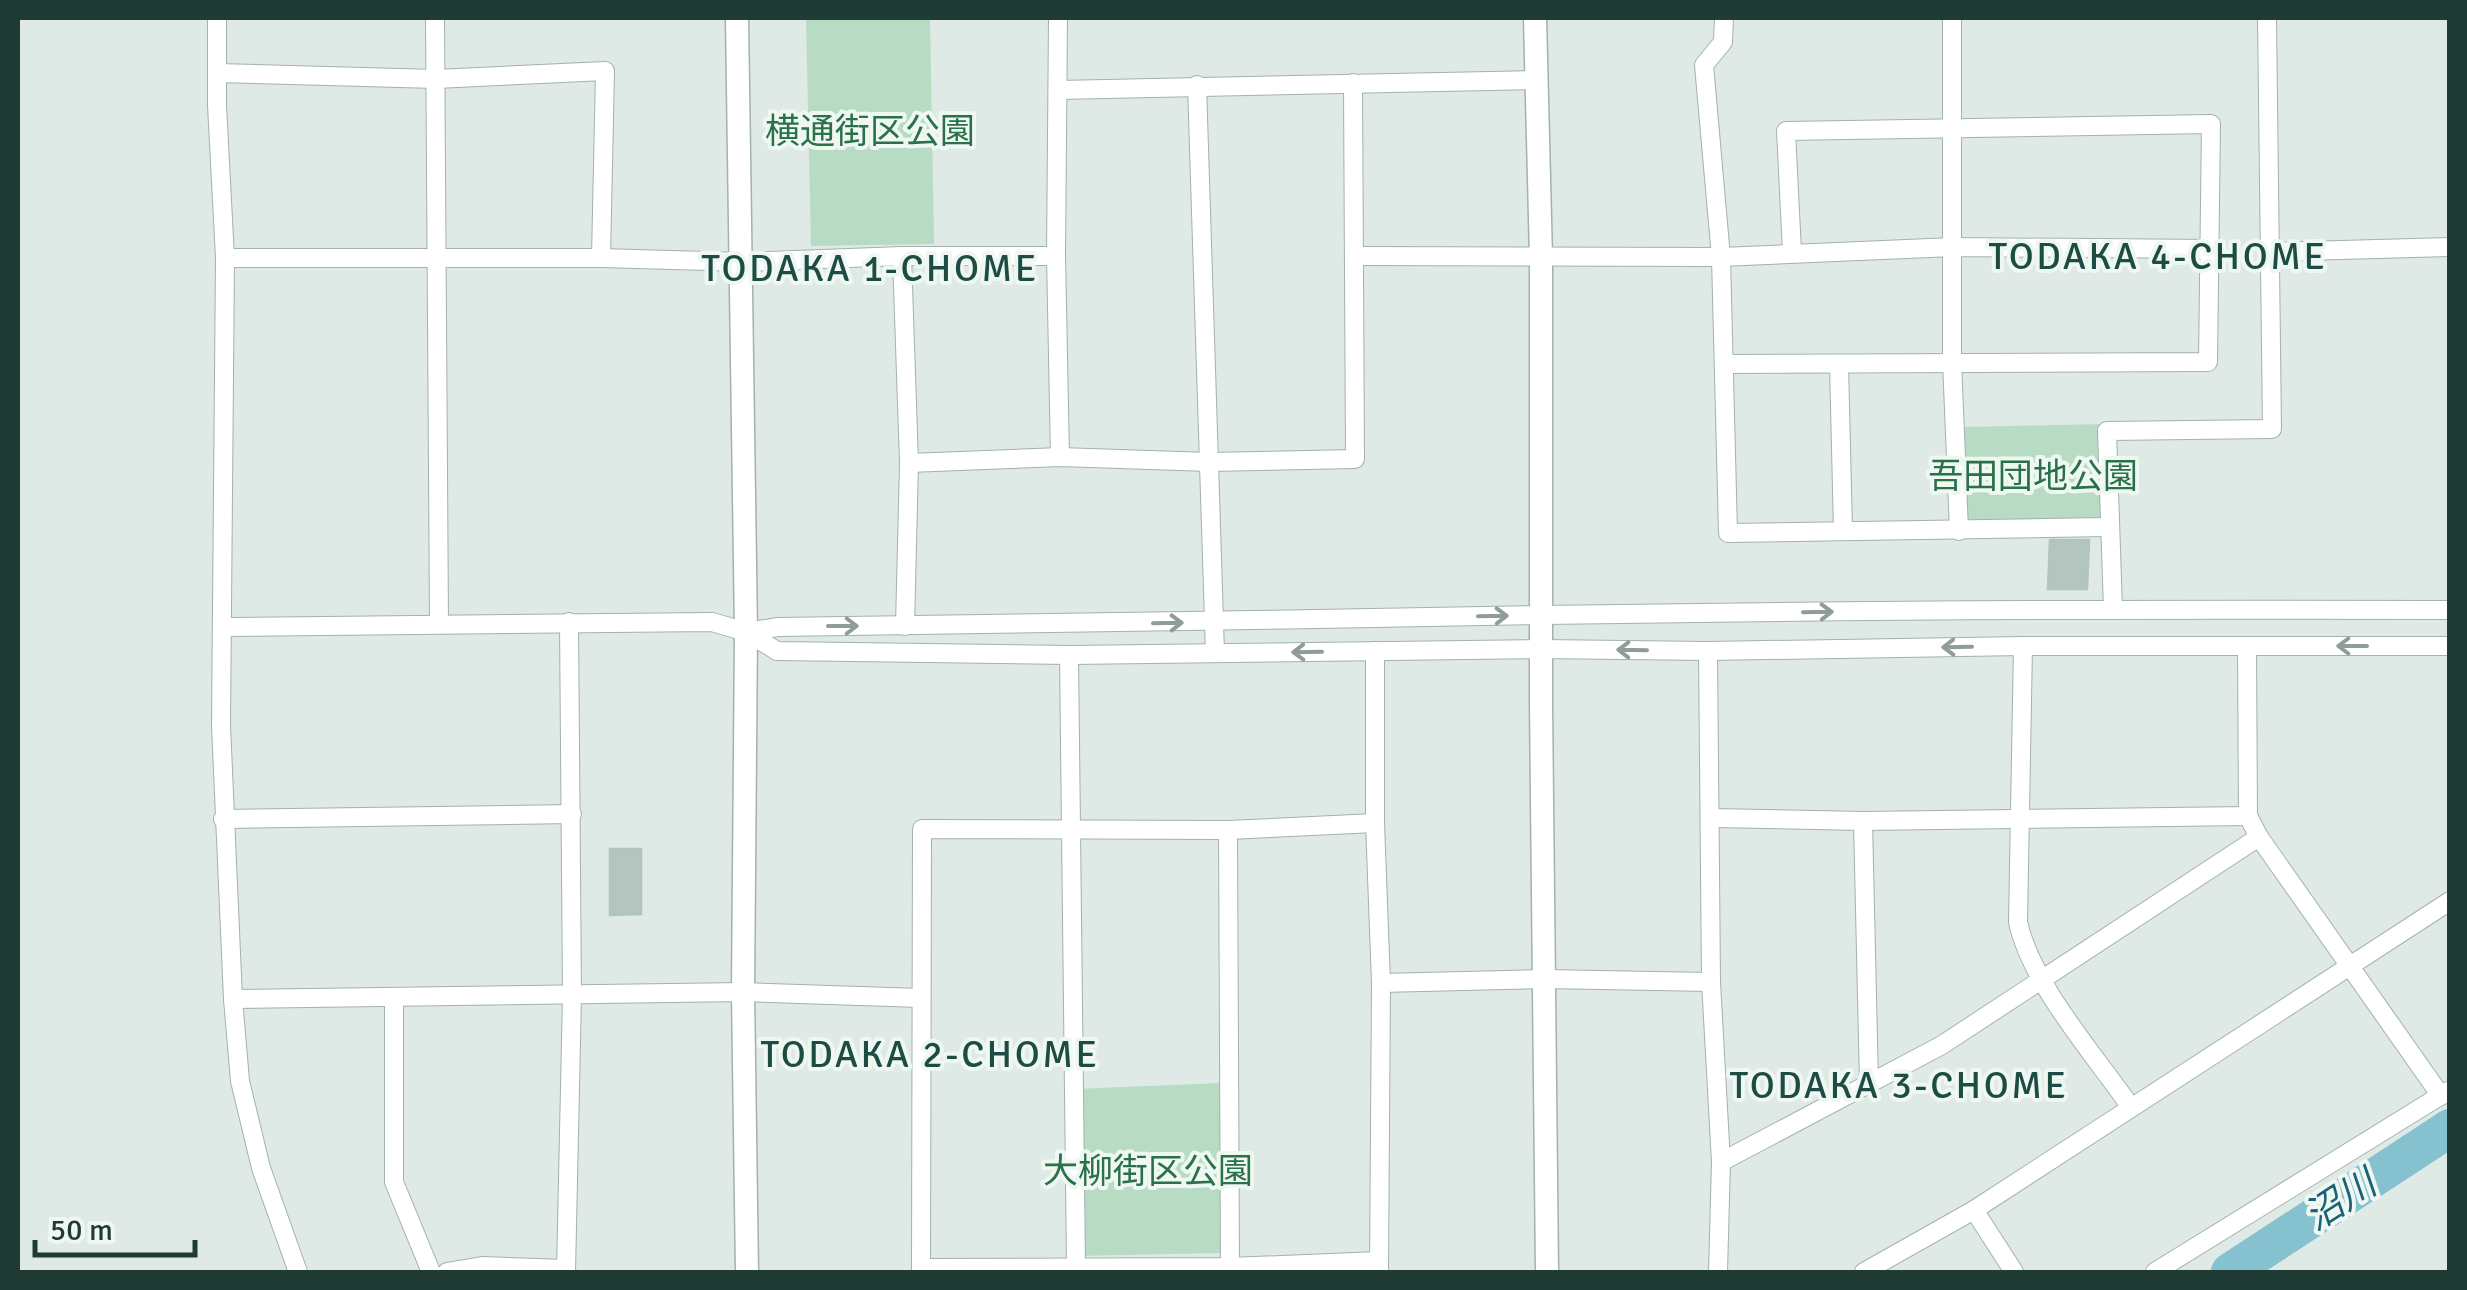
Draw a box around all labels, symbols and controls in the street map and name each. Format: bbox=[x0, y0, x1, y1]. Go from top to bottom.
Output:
park label: 横通街区公園 bbox=[765, 110, 975, 153]
district label: TODAKA 4-CHOME bbox=[1989, 233, 2327, 280]
district label: TODAKA 1-CHOME bbox=[701, 245, 1039, 292]
park label: 吾田団地公園 bbox=[1928, 455, 2138, 498]
one-way arrow bbox=[1800, 602, 1833, 622]
one-way arrow bbox=[1476, 607, 1508, 626]
one-way arrow bbox=[1151, 614, 1183, 633]
one-way arrow bbox=[826, 616, 858, 636]
one-way arrow bbox=[2337, 636, 2370, 656]
one-way arrow bbox=[1942, 638, 1974, 657]
one-way arrow bbox=[1617, 641, 1649, 660]
one-way arrow bbox=[1292, 642, 1324, 661]
district label: TODAKA 2-CHOME bbox=[761, 1031, 1099, 1078]
district label: TODAKA 3-CHOME bbox=[1730, 1062, 2068, 1109]
park label: 大柳街区公園 bbox=[1043, 1150, 1253, 1193]
water label: 沼川 bbox=[2296, 1158, 2388, 1241]
scale bar bbox=[35, 1195, 195, 1257]
text: 50 m bbox=[50, 1212, 113, 1249]

